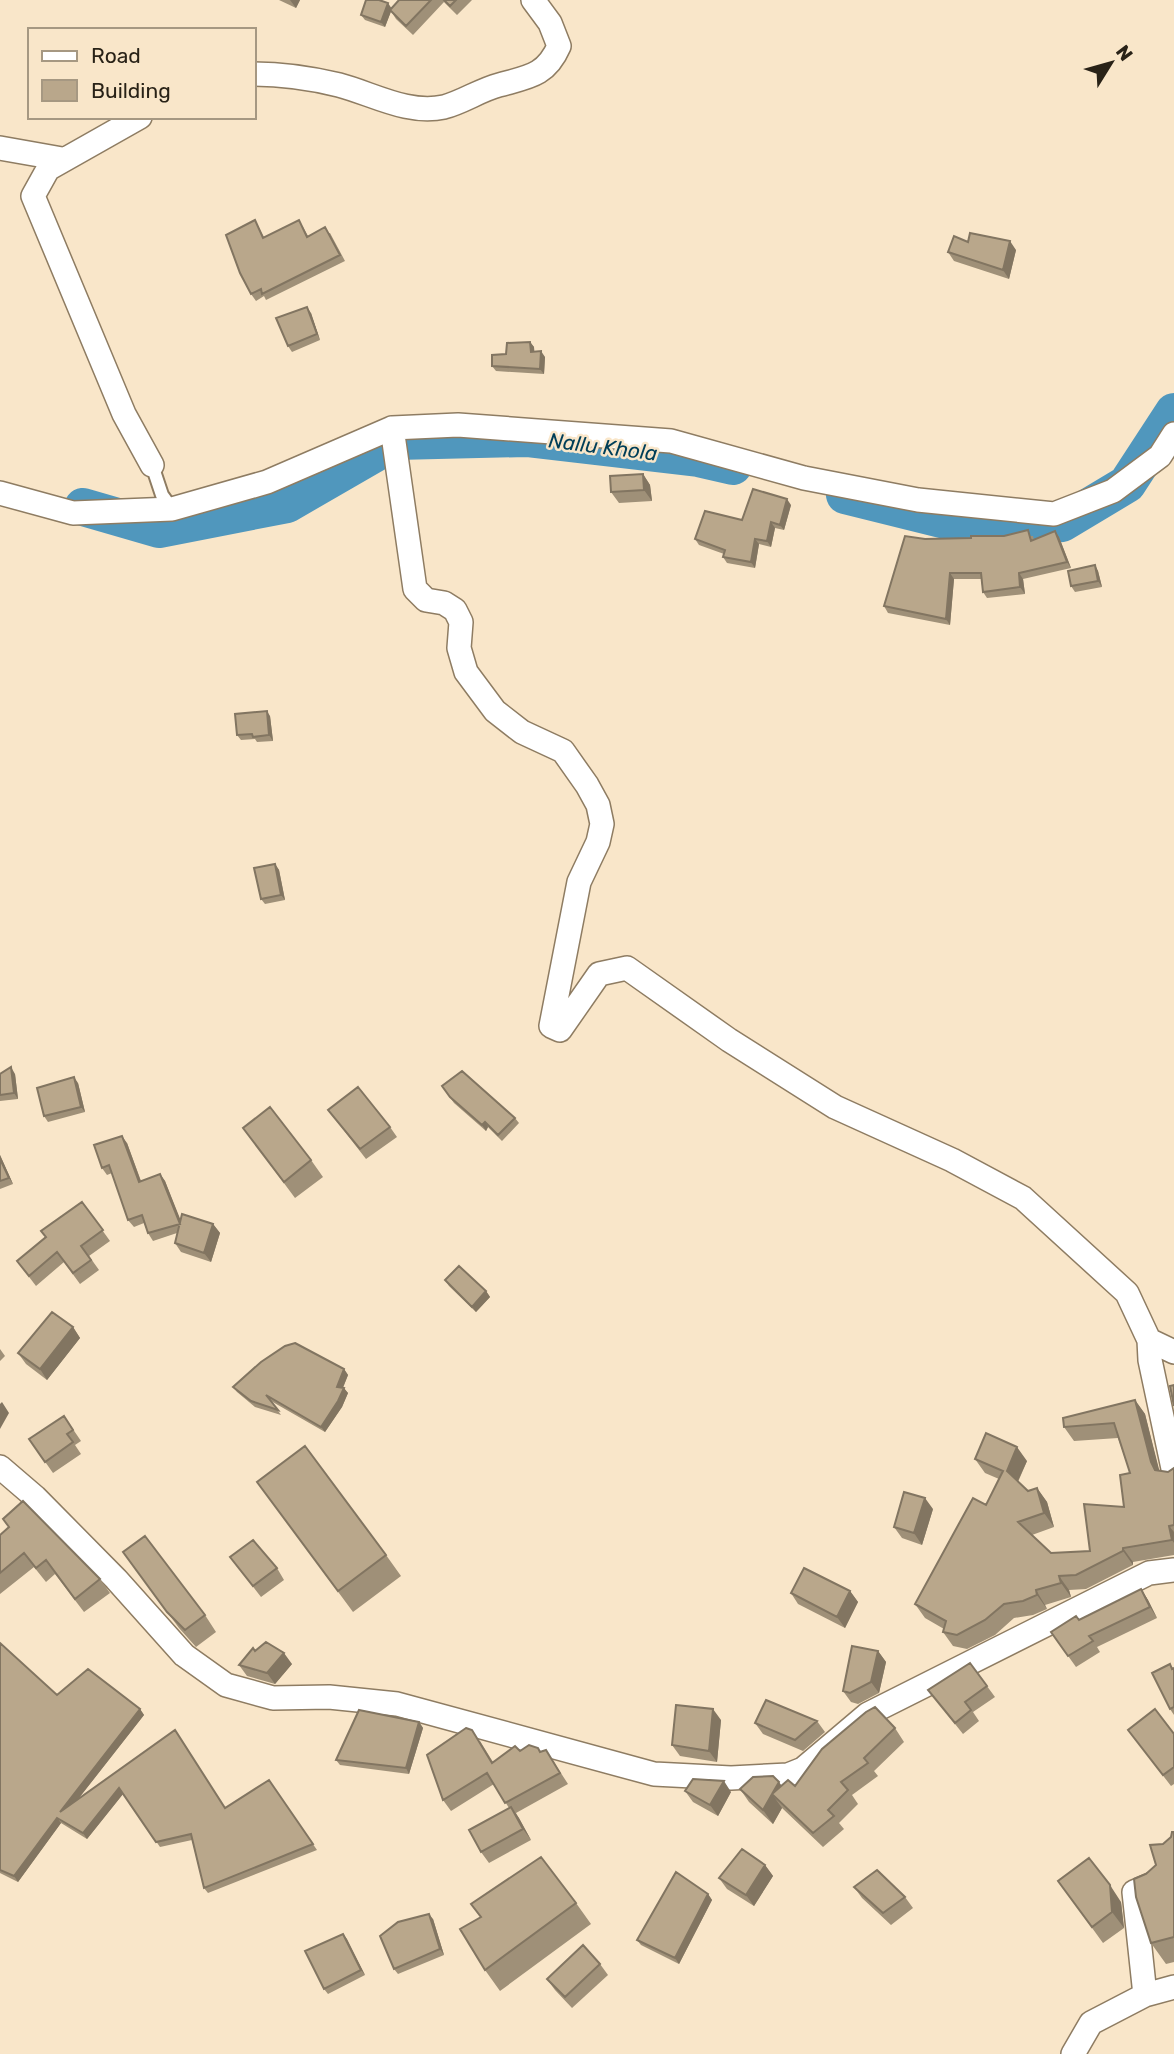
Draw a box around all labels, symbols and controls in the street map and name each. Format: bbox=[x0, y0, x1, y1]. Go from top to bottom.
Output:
legend bbox=[28, 28, 256, 119]
north arrow bbox=[1076, 28, 1146, 98]
text: N bbox=[1111, 41, 1137, 65]
text: Road bbox=[91, 43, 141, 68]
text: Building bbox=[91, 78, 171, 103]
water label: Nallu Khola bbox=[547, 427, 659, 466]

